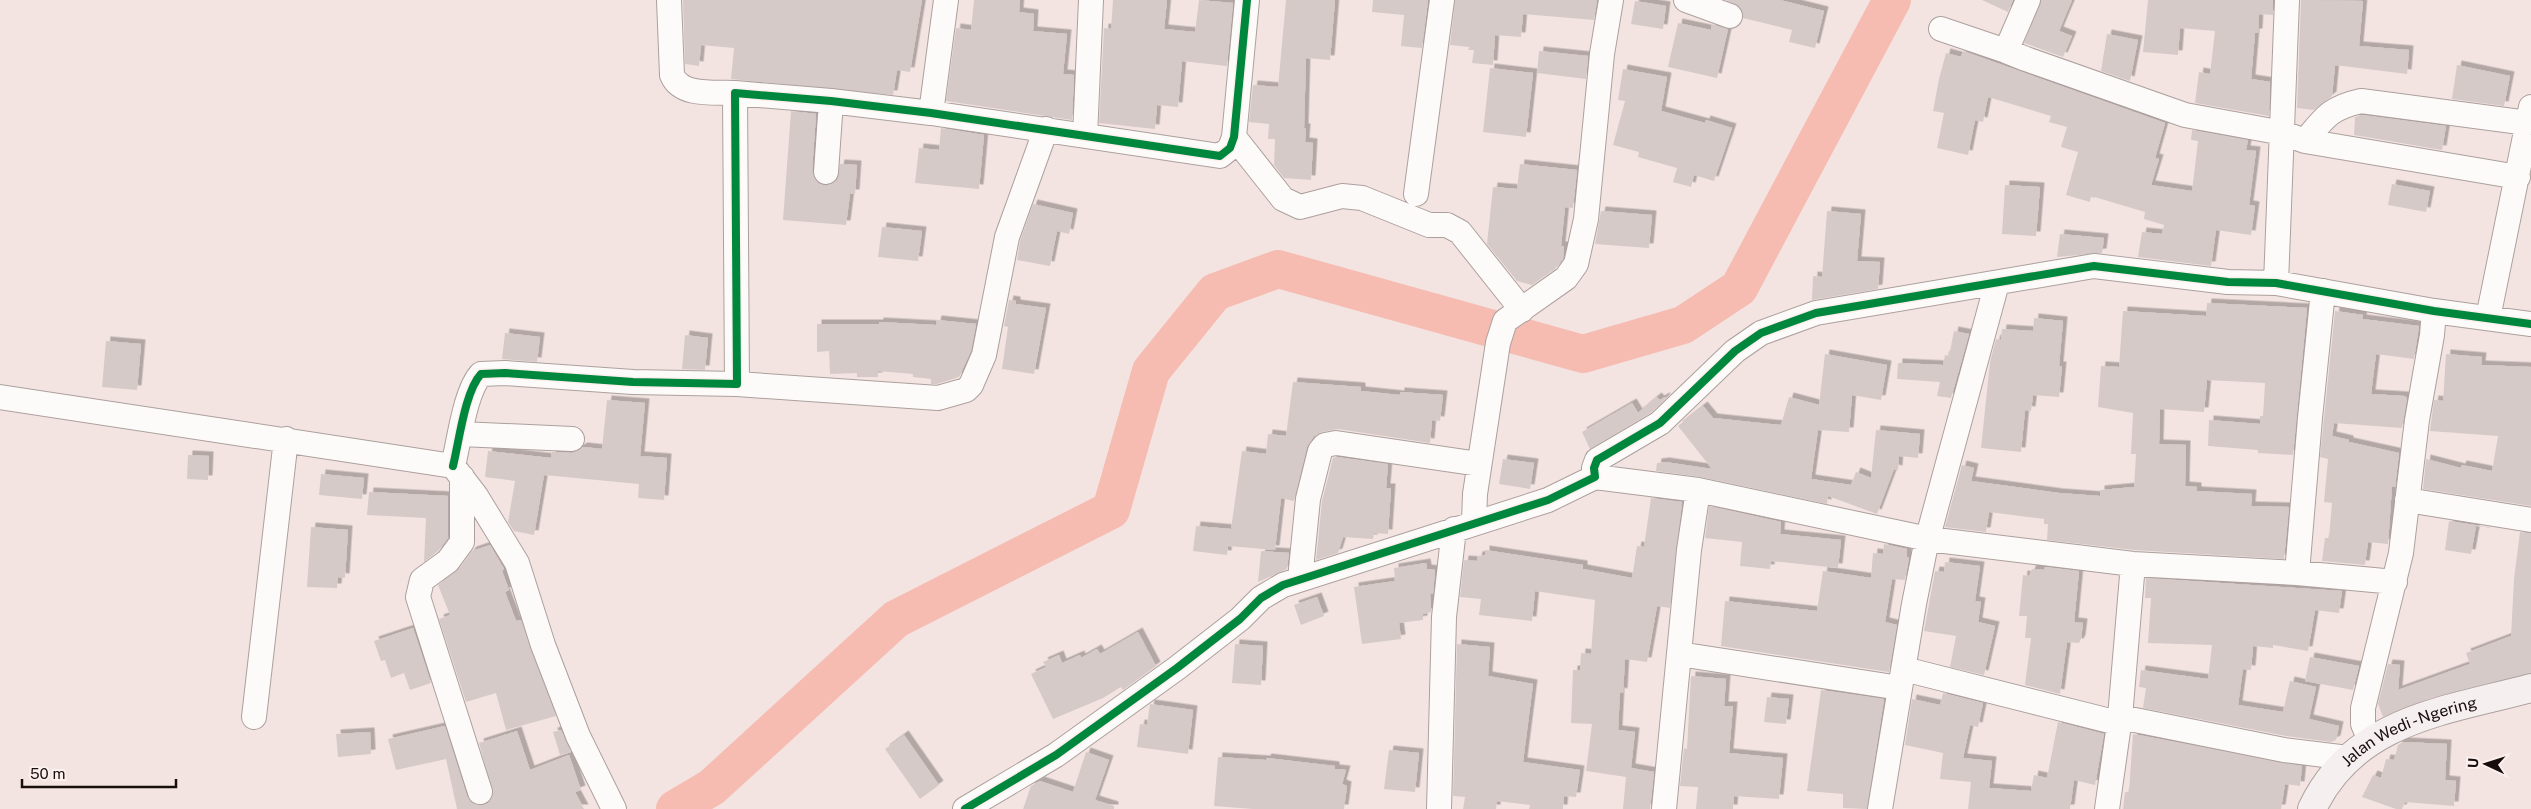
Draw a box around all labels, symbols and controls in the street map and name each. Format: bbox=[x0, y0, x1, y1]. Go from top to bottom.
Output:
street label: Jalan Wedi - Ngering bbox=[2337, 693, 2479, 770]
north arrow bbox=[2461, 739, 2511, 789]
scale bar bbox=[22, 756, 176, 788]
text: U bbox=[2465, 757, 2481, 769]
text: 50 m bbox=[30, 765, 65, 782]

